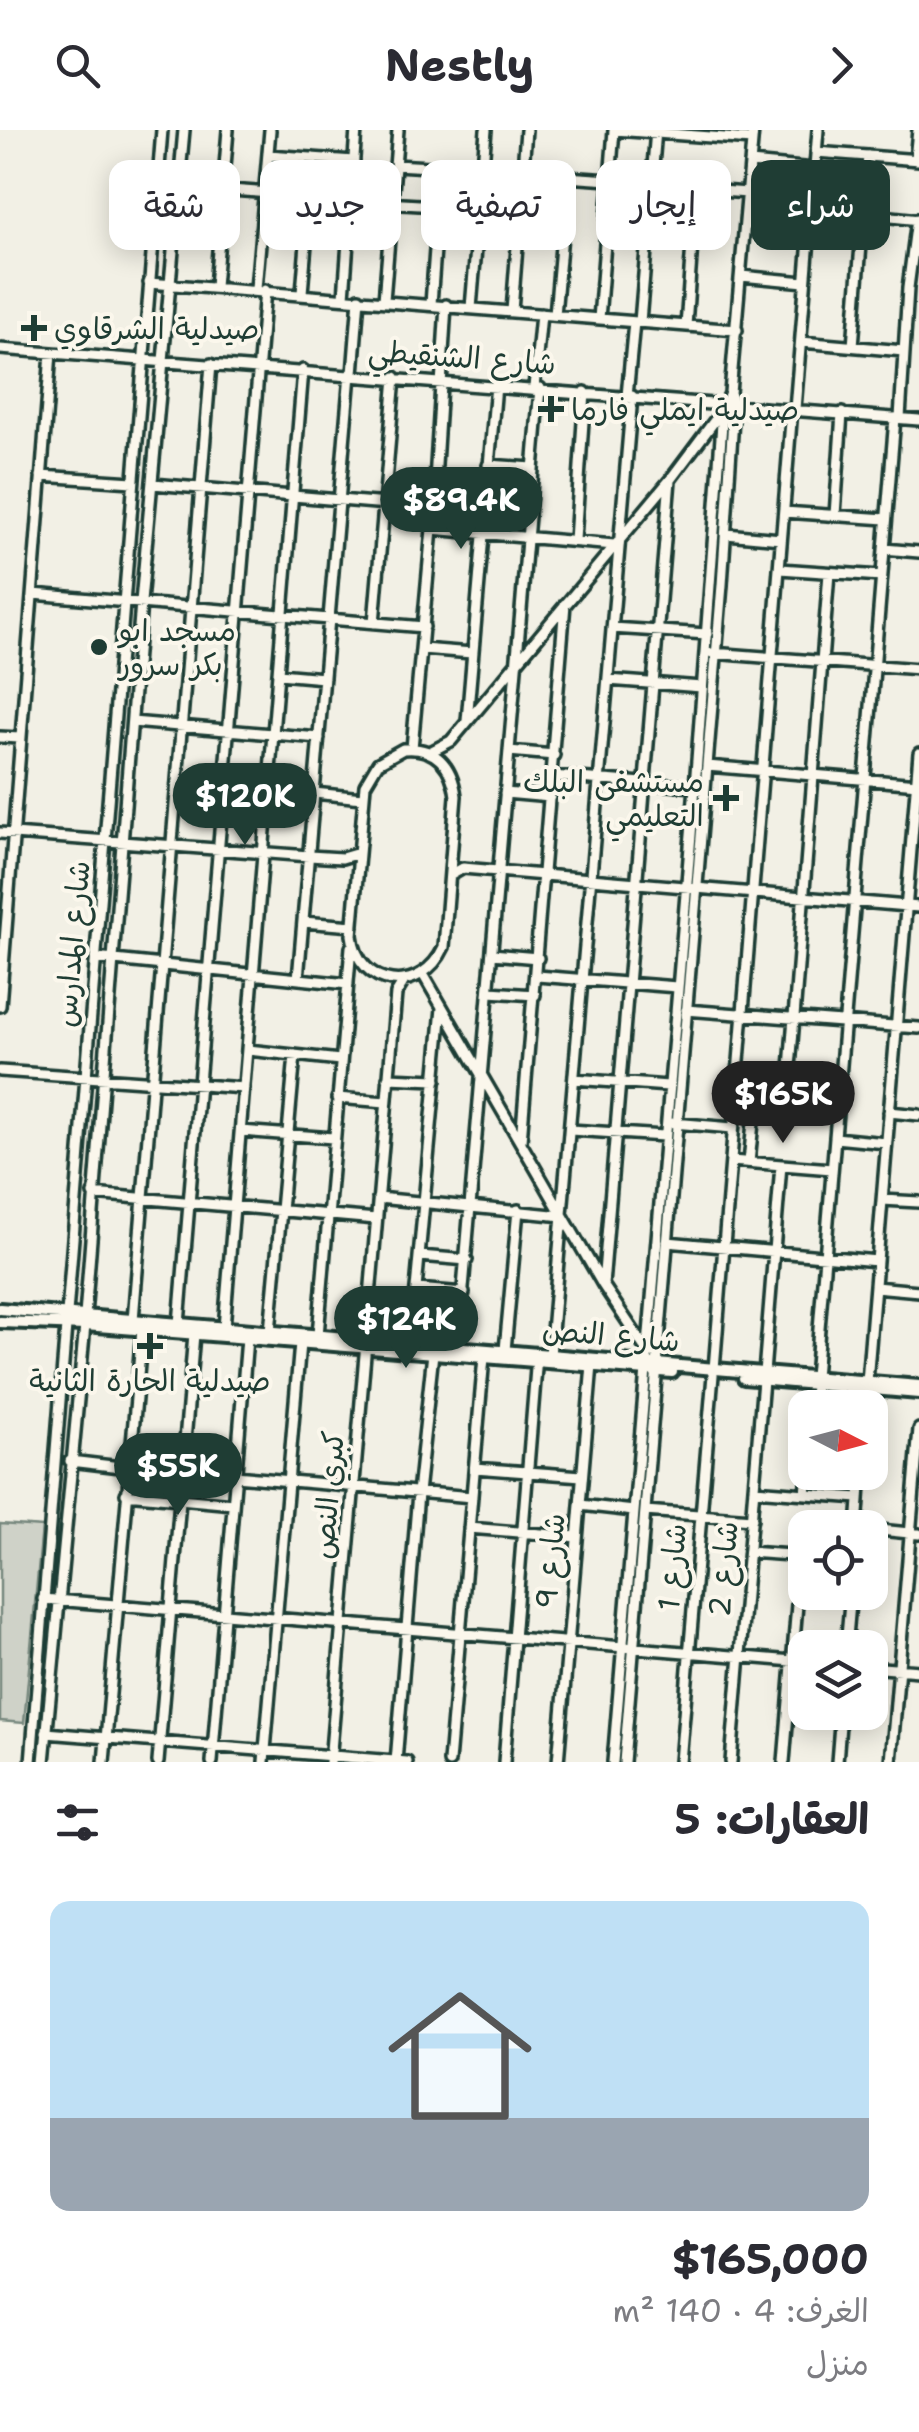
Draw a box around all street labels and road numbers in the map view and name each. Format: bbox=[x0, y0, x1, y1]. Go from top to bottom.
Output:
street label: شارع الشنقيطي bbox=[366, 330, 557, 390]
street label: شارع المدارس bbox=[44, 859, 101, 1029]
street label: شارع النص bbox=[540, 1309, 681, 1362]
street label: كبري النص bbox=[302, 1429, 355, 1561]
street label: شارع 9 bbox=[525, 1511, 576, 1611]
street label: شارع 2 bbox=[698, 1519, 749, 1619]
street label: شارع 1 bbox=[648, 1522, 697, 1613]

